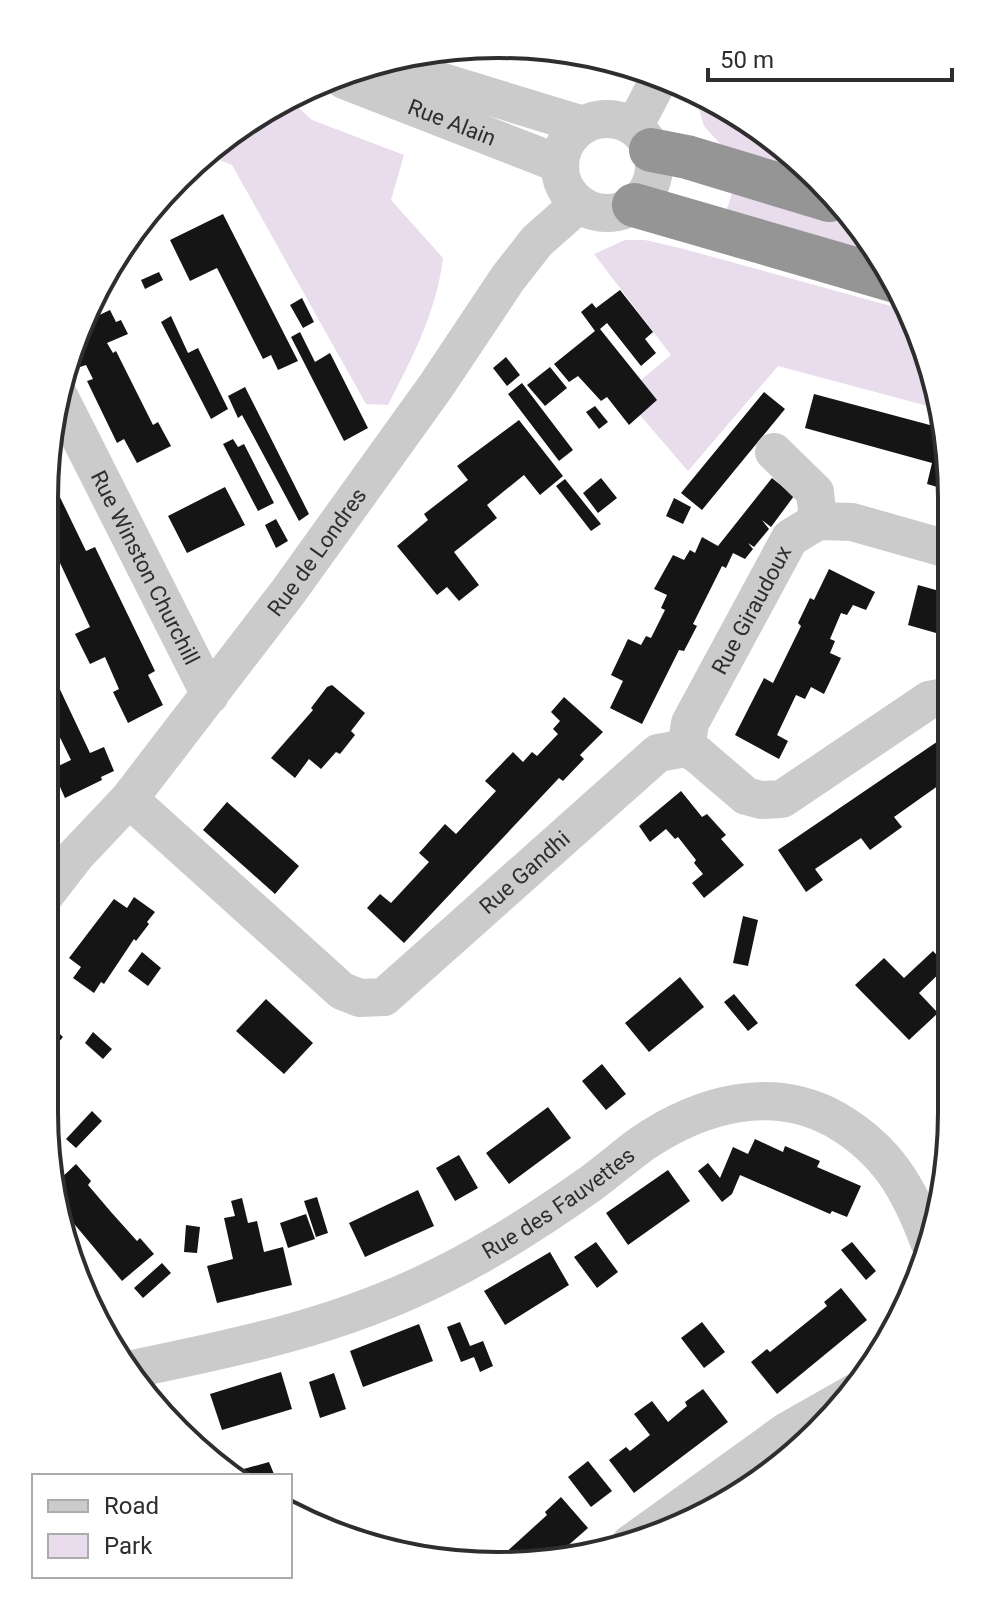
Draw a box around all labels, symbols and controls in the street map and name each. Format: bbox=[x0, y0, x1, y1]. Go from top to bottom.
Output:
scale bar bbox=[708, 32, 952, 82]
text: 50 m bbox=[720, 46, 774, 74]
street label: Rue Alain bbox=[405, 94, 500, 150]
street label: Rue Winston Churchill bbox=[86, 466, 205, 669]
street label: Rue de Londres bbox=[262, 483, 371, 621]
street label: Rue Giraudoux bbox=[706, 541, 796, 678]
street label: Rue Gandhi bbox=[474, 826, 574, 919]
street label: Rue des Fauvettes bbox=[477, 1142, 639, 1264]
legend bbox=[32, 1474, 292, 1578]
text: Road bbox=[104, 1492, 159, 1520]
text: Park bbox=[104, 1532, 153, 1560]

